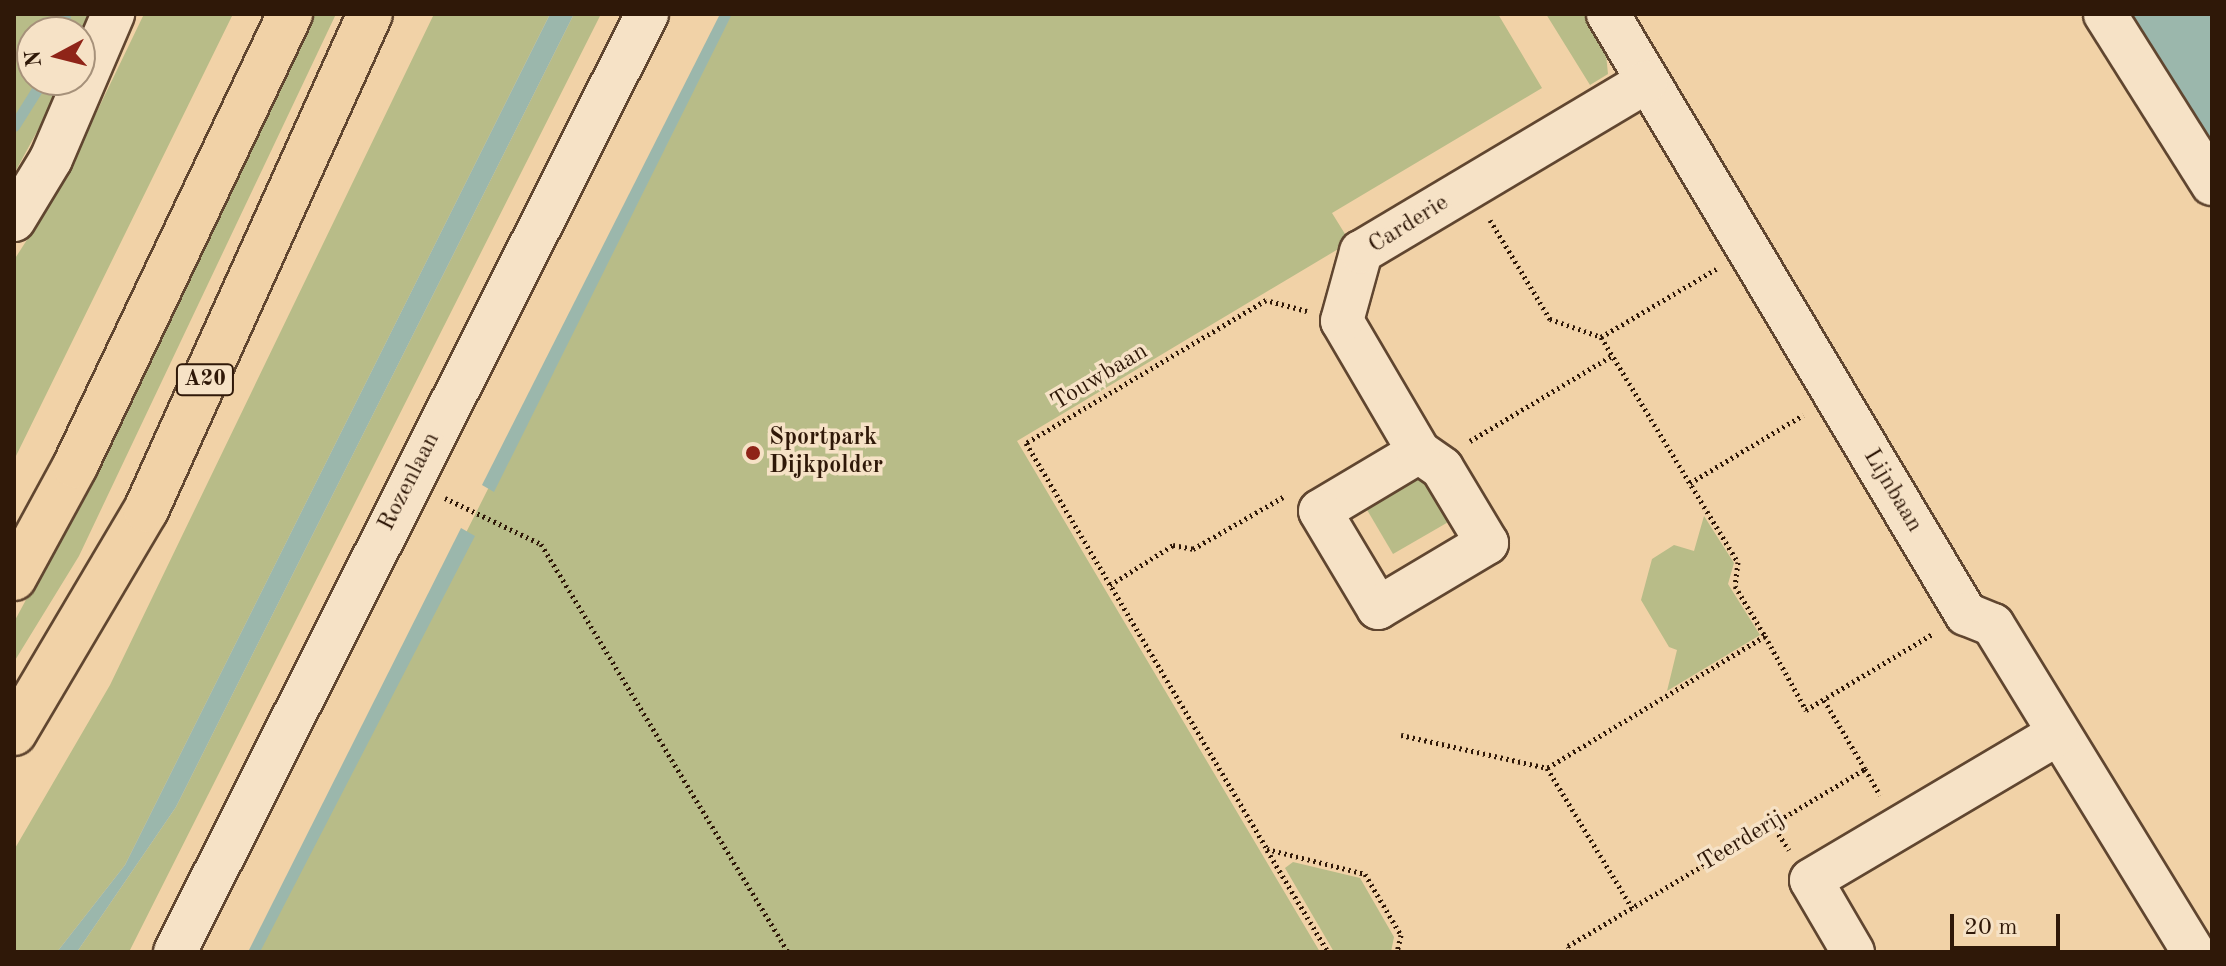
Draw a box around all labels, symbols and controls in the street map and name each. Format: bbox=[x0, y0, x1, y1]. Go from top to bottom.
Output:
north arrow bbox=[16, 16, 96, 96]
text: N bbox=[22, 49, 46, 68]
street label: Carderie bbox=[1364, 189, 1454, 261]
street label: Touwbaan bbox=[1046, 338, 1154, 418]
road number: A20 bbox=[175, 362, 235, 398]
place label: Sportpark Dijkpolder bbox=[769, 425, 883, 481]
street label: Rozenlaan bbox=[373, 428, 447, 536]
marker: Sportpark Dijkpolder bbox=[744, 444, 762, 462]
street label: Lijnbaan bbox=[1856, 444, 1928, 538]
street label: Teerderij bbox=[1694, 805, 1790, 879]
scale bar bbox=[1954, 898, 2064, 948]
text: 20 m bbox=[1964, 916, 2018, 940]

